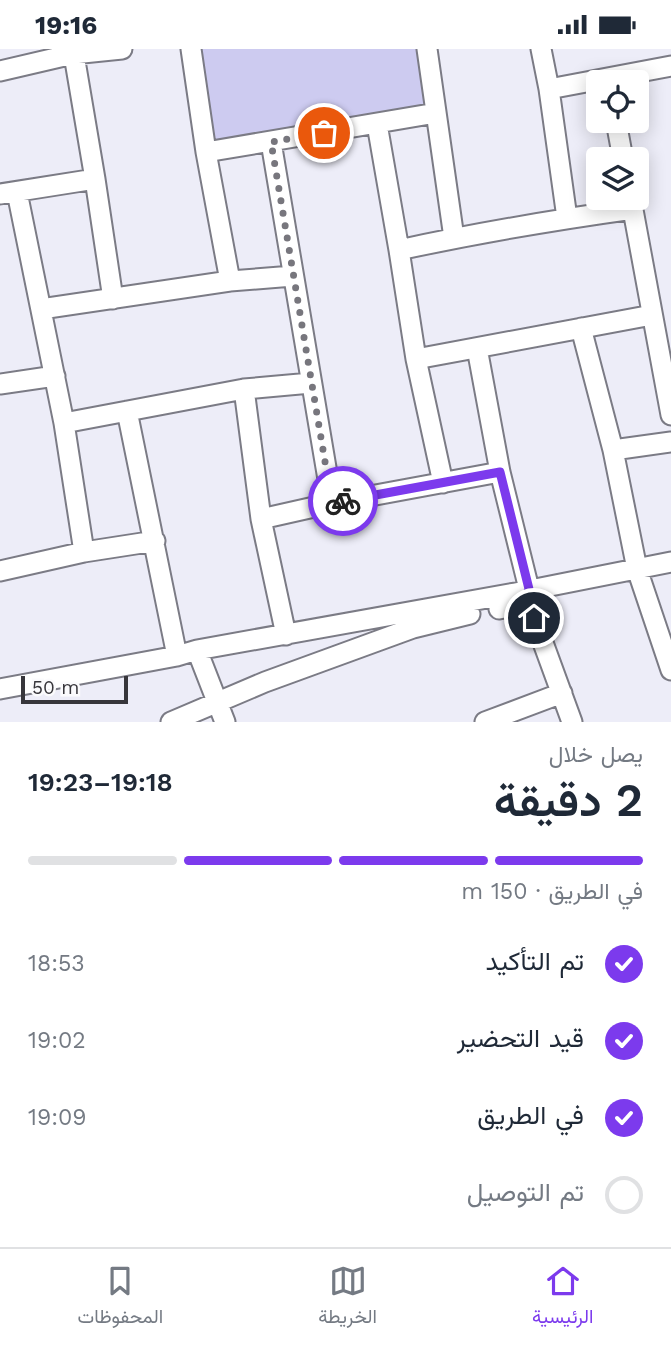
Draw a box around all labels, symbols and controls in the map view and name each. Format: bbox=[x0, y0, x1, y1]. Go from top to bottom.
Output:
text: 19:16 bbox=[35, 10, 97, 40]
map controls bbox=[586, 70, 649, 210]
button: locate bbox=[586, 70, 649, 133]
pin bbox=[294, 103, 354, 163]
icon: bag bbox=[305, 114, 343, 152]
button: layers bbox=[586, 147, 649, 210]
courier bbox=[308, 466, 378, 536]
icon: bike bbox=[324, 482, 362, 520]
pin bbox=[504, 588, 564, 648]
icon: home bbox=[515, 599, 553, 637]
scale bar bbox=[21, 673, 128, 705]
text: 50 m bbox=[32, 676, 79, 699]
text: يصل خلال bbox=[549, 741, 643, 768]
text: 19:18–19:23 bbox=[28, 767, 173, 797]
text: 2 دقيقة bbox=[494, 773, 643, 827]
text: في الطريق · 150 m bbox=[461, 878, 643, 905]
icon: check bbox=[605, 945, 643, 983]
text: تم التأكيد bbox=[486, 946, 584, 976]
text: 18:53 bbox=[28, 950, 85, 977]
icon: check bbox=[605, 1022, 643, 1060]
text: قيد التحضير bbox=[457, 1023, 584, 1053]
text: 19:02 bbox=[28, 1027, 86, 1054]
icon: check bbox=[605, 1099, 643, 1137]
text: في الطريق bbox=[477, 1100, 584, 1130]
text: 19:09 bbox=[28, 1104, 86, 1131]
text: تم التوصيل bbox=[467, 1177, 584, 1207]
tab: المحفوظات bbox=[78, 1262, 163, 1333]
tab: الخريطة bbox=[318, 1262, 377, 1333]
tab: الرئيسية bbox=[532, 1262, 593, 1333]

